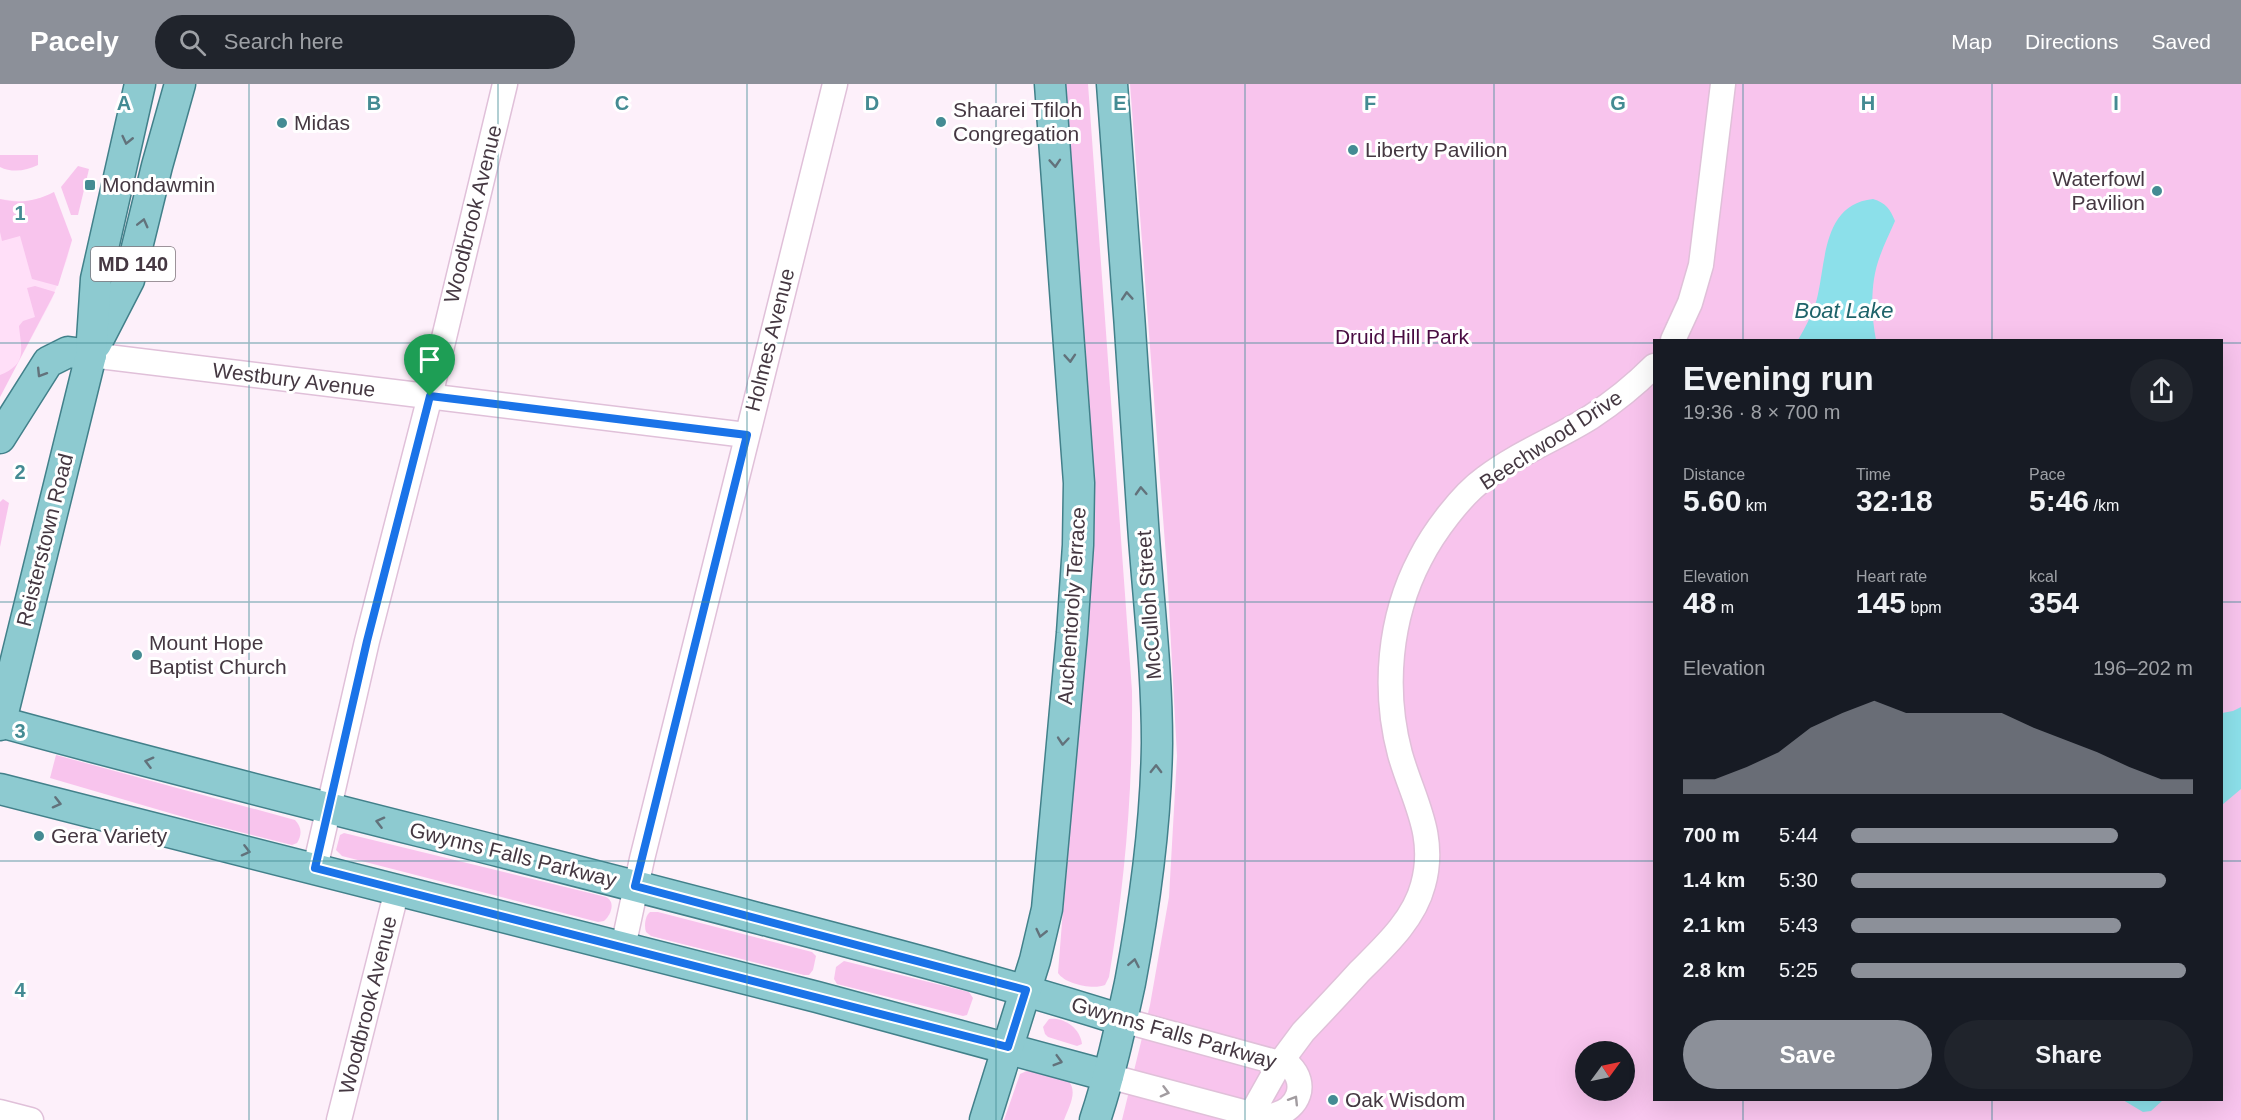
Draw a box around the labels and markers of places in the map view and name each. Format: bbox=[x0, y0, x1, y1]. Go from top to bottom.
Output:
place label: Shaarei Tfiloh Congregation bbox=[953, 98, 1082, 145]
place label: Midas bbox=[294, 111, 350, 134]
marker: Shaarei Tfiloh Congregation bbox=[934, 115, 948, 129]
marker: Midas bbox=[275, 116, 289, 130]
place label: Liberty Pavilion bbox=[1365, 138, 1507, 161]
marker: Liberty Pavilion bbox=[1346, 143, 1360, 157]
place label: Waterfowl Pavilion bbox=[2052, 167, 2145, 214]
place label: Mondawmin bbox=[102, 173, 215, 196]
marker: Mondawmin bbox=[83, 178, 97, 192]
marker: Waterfowl Pavilion bbox=[2150, 184, 2164, 198]
pin bbox=[404, 334, 455, 396]
place label: Mount Hope Baptist Church bbox=[149, 631, 287, 678]
marker: Mount Hope Baptist Church bbox=[130, 648, 144, 662]
place label: Gera Variety bbox=[51, 824, 168, 847]
marker: Gera Variety bbox=[32, 829, 46, 843]
place label: Oak Wisdom bbox=[1345, 1088, 1465, 1111]
marker: Oak Wisdom bbox=[1326, 1093, 1340, 1107]

